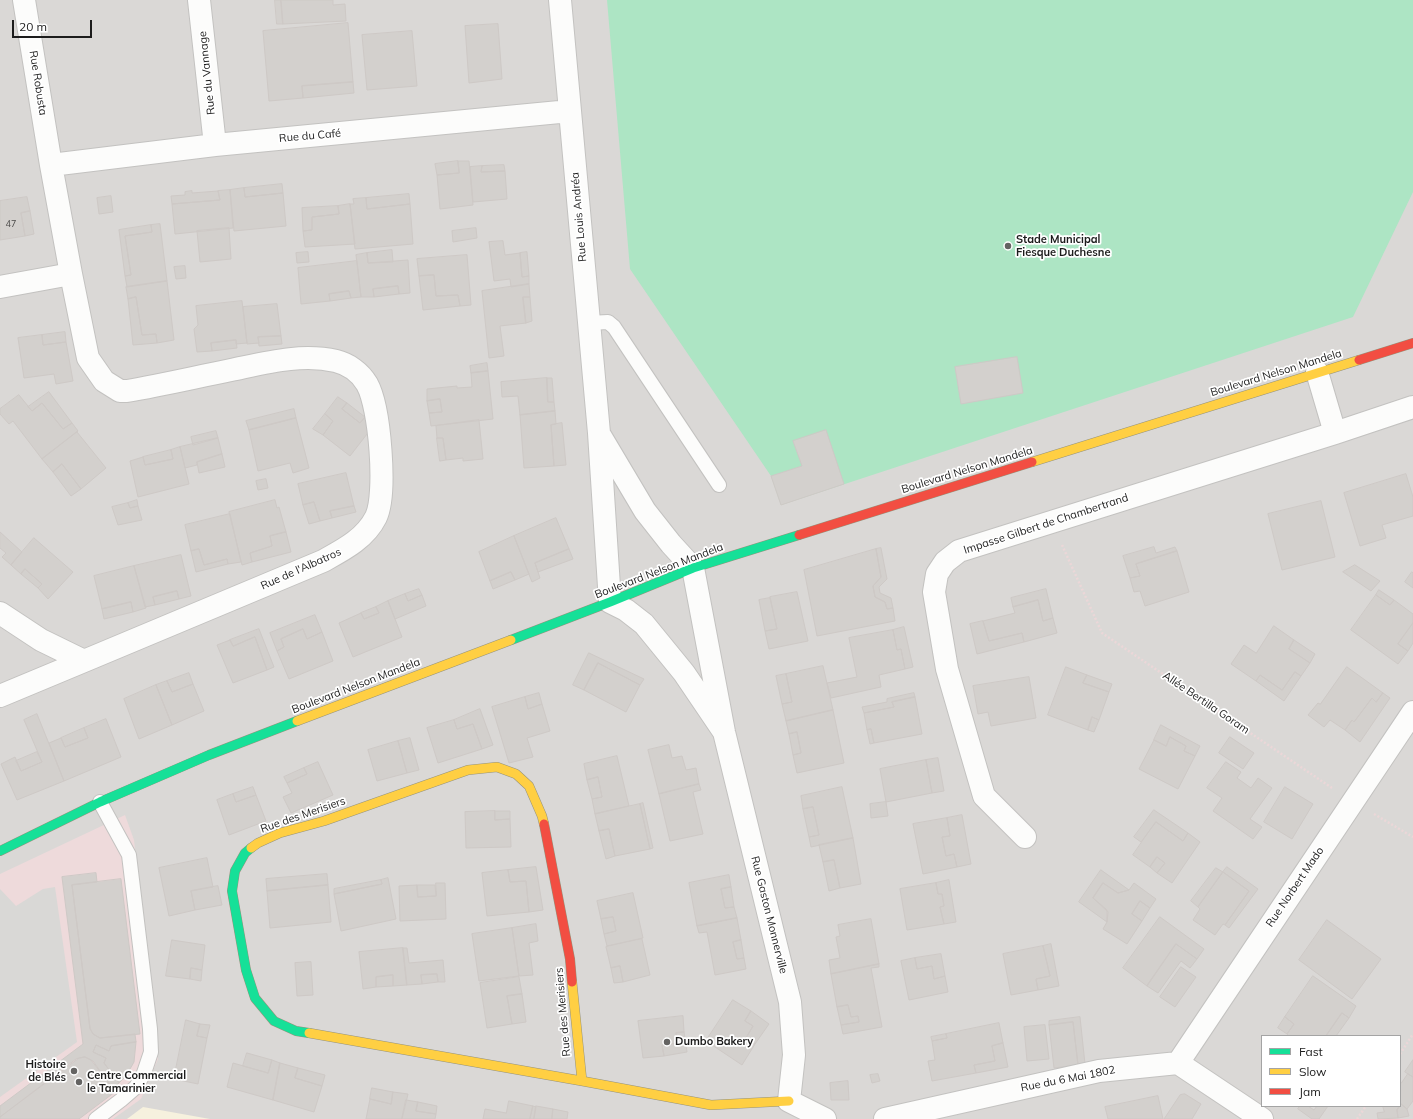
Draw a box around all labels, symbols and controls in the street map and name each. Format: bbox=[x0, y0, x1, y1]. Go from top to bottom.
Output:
scale bar bbox=[14, 12, 94, 38]
text: 20 m bbox=[19, 19, 47, 34]
street label: Rue du Vannage bbox=[196, 30, 218, 116]
street label: Rue Robusta bbox=[26, 50, 50, 116]
street label: Rue du Café bbox=[278, 127, 342, 145]
street label: Rue Louis Andréa bbox=[569, 172, 589, 262]
house number: 47 bbox=[6, 219, 16, 229]
place label: Stade Municipal Fiesque Duchesne bbox=[1016, 233, 1110, 259]
marker: Stade Municipal Fiesque Duchesne bbox=[1003, 241, 1013, 251]
street label: Boulevard Nelson Mandela bbox=[1209, 347, 1343, 399]
street label: Boulevard Nelson Mandela bbox=[900, 444, 1034, 496]
street label: Impasse Gilbert de Chambertrand bbox=[962, 491, 1130, 557]
street label: Boulevard Nelson Mandela bbox=[593, 540, 725, 602]
street label: Rue de l'Albatros bbox=[259, 545, 343, 593]
street label: Boulevard Nelson Mandela bbox=[290, 655, 422, 717]
street label: Allée Bertilla Goram bbox=[1160, 669, 1252, 737]
street label: Rue des Merisiers bbox=[259, 794, 347, 836]
street label: Rue Norbert Mado bbox=[1263, 844, 1327, 930]
street label: Rue Gaston Monnerville bbox=[748, 855, 790, 975]
street label: Rue des Merisiers bbox=[553, 967, 573, 1057]
place label: Dumbo Bakery bbox=[675, 1035, 753, 1049]
legend bbox=[1261, 1035, 1401, 1107]
marker: Dumbo Bakery bbox=[662, 1037, 672, 1047]
text: Fast bbox=[1299, 1044, 1323, 1059]
place label: Histoire de Blés bbox=[25, 1058, 66, 1084]
street label: Rue du 6 Mai 1802 bbox=[1020, 1063, 1116, 1095]
text: Slow bbox=[1299, 1064, 1327, 1079]
marker: Histoire de Blés bbox=[69, 1066, 79, 1076]
place label: Centre Commercial le Tamarinier bbox=[87, 1069, 186, 1095]
marker: Centre Commercial le Tamarinier bbox=[74, 1077, 84, 1087]
text: Jam bbox=[1299, 1084, 1321, 1099]

